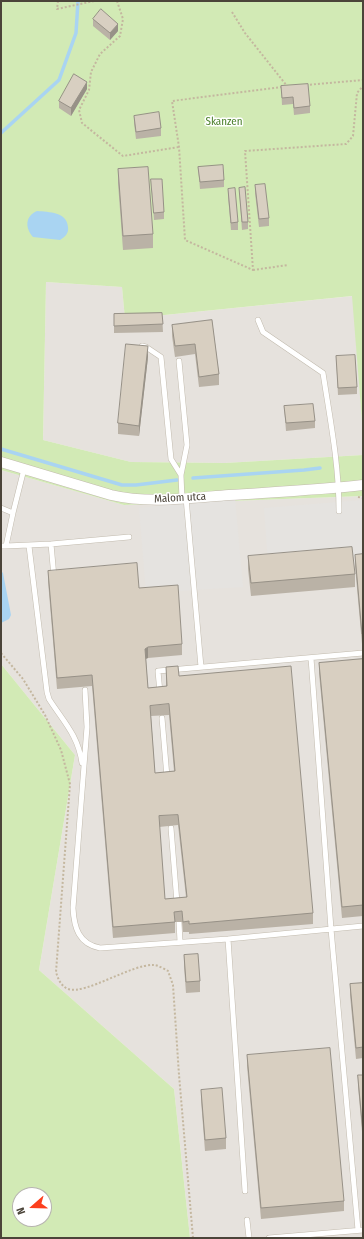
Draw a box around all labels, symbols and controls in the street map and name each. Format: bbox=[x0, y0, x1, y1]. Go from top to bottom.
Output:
park label: Skanzen bbox=[205, 115, 243, 129]
street label: Malom utca bbox=[154, 490, 206, 506]
north arrow bbox=[12, 1187, 52, 1227]
text: N bbox=[14, 1206, 28, 1216]

